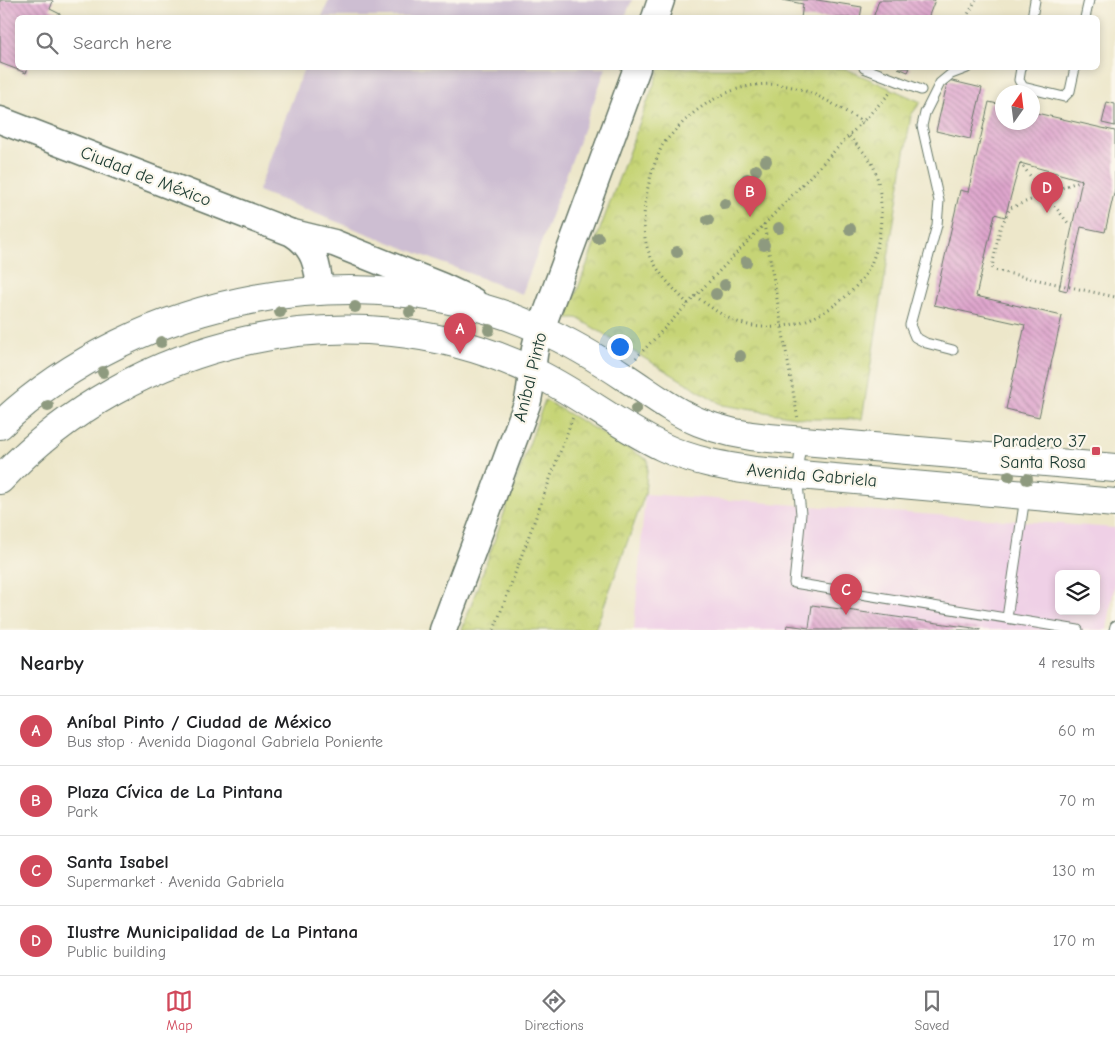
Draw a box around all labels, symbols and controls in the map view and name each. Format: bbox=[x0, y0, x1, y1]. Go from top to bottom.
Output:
search box bbox=[15, 15, 1100, 70]
icon: search bbox=[33, 29, 61, 57]
text: Search here bbox=[73, 32, 172, 54]
north arrow bbox=[995, 85, 1040, 130]
street label: Ciudad de México bbox=[78, 142, 214, 211]
pin: D bbox=[1031, 172, 1063, 213]
pin: B bbox=[734, 176, 766, 217]
pin: A bbox=[444, 313, 476, 354]
street label: Aníbal Pinto bbox=[509, 330, 552, 424]
your location bbox=[607, 334, 633, 360]
place label: Paradero 37 Santa Rosa bbox=[993, 431, 1086, 473]
marker: Paradero 37 Santa Rosa bbox=[1090, 445, 1102, 457]
street label: Avenida Gabriela bbox=[746, 459, 878, 492]
map controls bbox=[1055, 570, 1100, 615]
button: layers bbox=[1055, 570, 1100, 615]
pin: C bbox=[830, 574, 862, 615]
text: Nearby bbox=[20, 651, 84, 675]
text: 4 results bbox=[1038, 654, 1095, 672]
text: Aníbal Pinto / Ciudad de México bbox=[67, 711, 332, 733]
text: A bbox=[32, 722, 40, 740]
text: 60 m bbox=[1058, 722, 1095, 740]
text: Bus stop · Avenida Diagonal Gabriela Poniente bbox=[67, 733, 383, 751]
text: Plaza Cívica de La Pintana bbox=[67, 781, 283, 803]
text: B bbox=[31, 792, 41, 810]
text: 70 m bbox=[1059, 792, 1095, 810]
text: Park bbox=[67, 803, 98, 821]
text: Santa Isabel bbox=[67, 851, 169, 873]
text: C bbox=[31, 862, 41, 880]
text: 130 m bbox=[1052, 862, 1095, 880]
text: Supermarket · Avenida Gabriela bbox=[67, 873, 285, 891]
text: Ilustre Municipalidad de La Pintana bbox=[67, 921, 358, 943]
text: D bbox=[31, 932, 41, 950]
text: 170 m bbox=[1053, 932, 1095, 950]
text: Public building bbox=[67, 943, 166, 961]
tab: Map bbox=[165, 987, 193, 1034]
tab: Directions bbox=[524, 987, 584, 1034]
tab: Saved bbox=[915, 987, 950, 1034]

